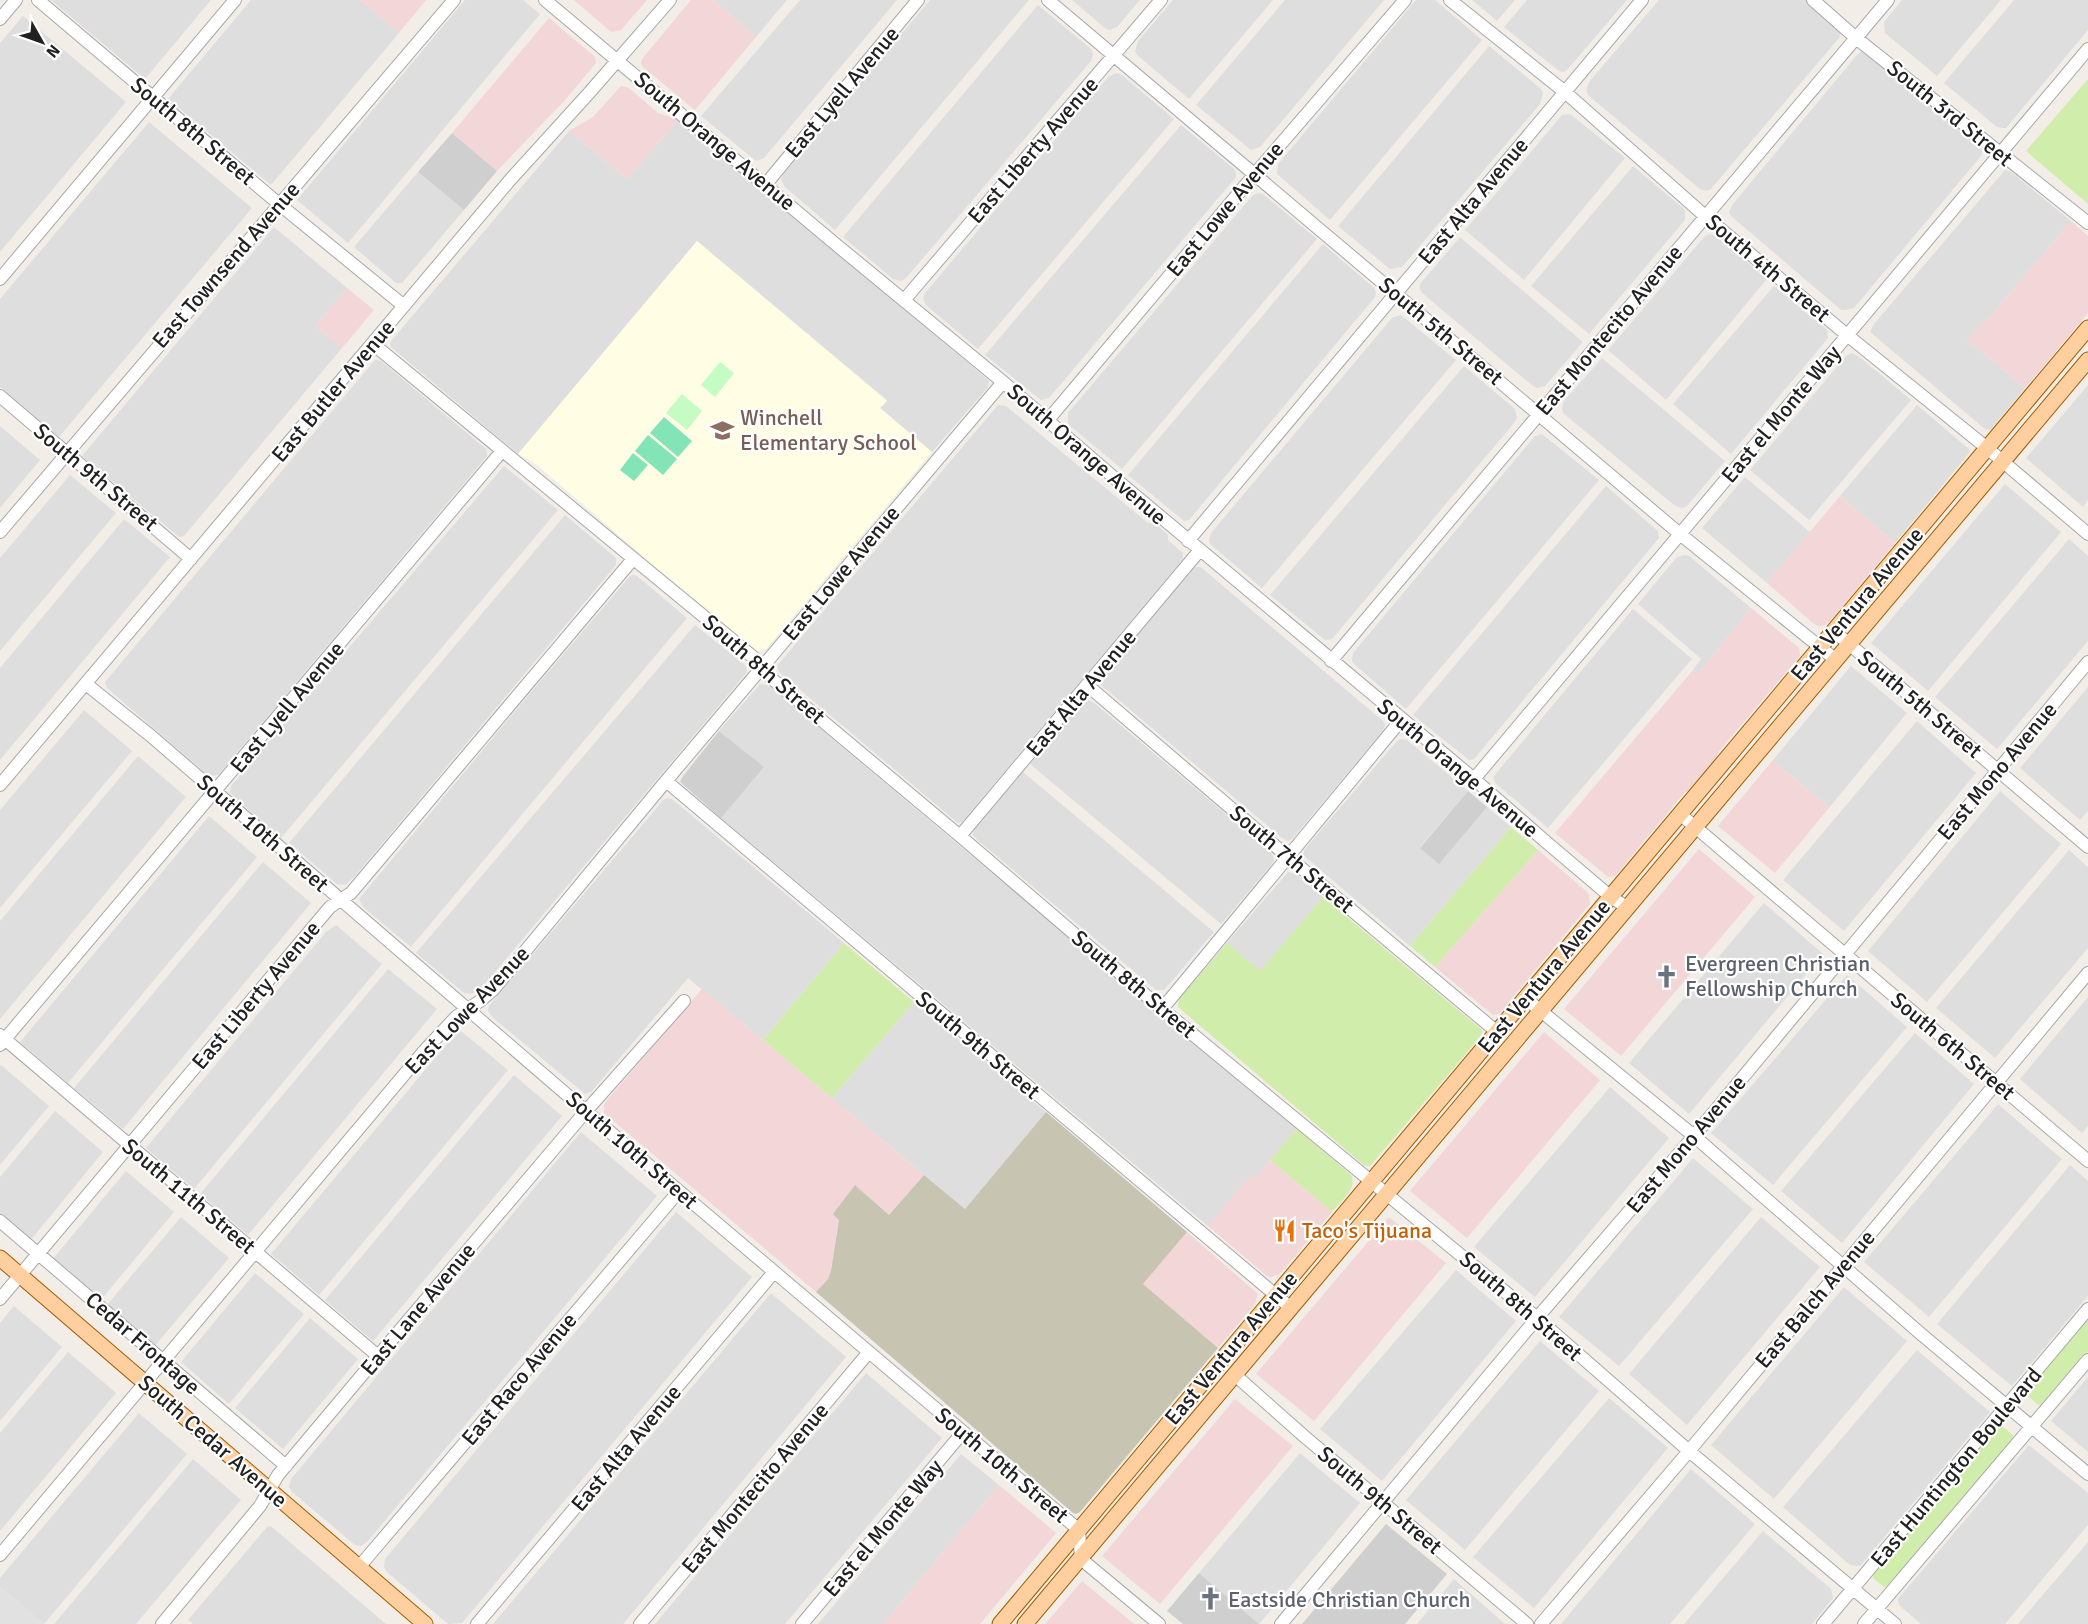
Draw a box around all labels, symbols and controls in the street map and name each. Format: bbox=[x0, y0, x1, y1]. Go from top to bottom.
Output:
north arrow bbox=[12, 12, 72, 72]
street label: East Lyell Avenue bbox=[779, 21, 905, 163]
text: N bbox=[41, 40, 64, 62]
street label: South 3rd Street bbox=[1882, 54, 2018, 172]
street label: South Orange Avenue bbox=[629, 66, 801, 216]
street label: South 8th Street bbox=[125, 71, 261, 191]
street label: East Liberty Avenue bbox=[962, 71, 1104, 229]
street label: East Alta Avenue bbox=[1412, 132, 1534, 270]
street label: East Lowe Avenue bbox=[1161, 136, 1289, 282]
street label: East Townsend Avenue bbox=[146, 176, 306, 354]
street label: South 4th Street bbox=[1700, 208, 1836, 328]
street label: East Montecito Avenue bbox=[1530, 239, 1688, 421]
street label: South 5th Street bbox=[1373, 271, 1509, 391]
street label: East Butler Avenue bbox=[266, 314, 400, 468]
street label: East el Monte Way bbox=[1716, 339, 1847, 488]
street label: South Orange Avenue bbox=[1002, 378, 1172, 530]
place label: Winchell Elementary School bbox=[740, 404, 917, 456]
street label: South 9th Street bbox=[28, 417, 164, 537]
school or university icon: Winchell Elementary School bbox=[709, 417, 735, 443]
street label: East Lowe Avenue bbox=[777, 500, 905, 646]
street label: East Ventura Avenue bbox=[1785, 522, 1929, 686]
street label: South 8th Street bbox=[697, 608, 831, 730]
street label: East Alta Avenue bbox=[1020, 624, 1142, 762]
street label: East Lyell Avenue bbox=[224, 636, 350, 778]
street label: South 5th Street bbox=[1852, 644, 1988, 764]
street label: South Orange Avenue bbox=[1372, 693, 1544, 843]
street label: East Mono Avenue bbox=[1931, 696, 2063, 846]
street label: South 10th Street bbox=[192, 768, 335, 898]
street label: South 7th Street bbox=[1224, 799, 1360, 919]
street label: East Ventura Avenue bbox=[1472, 894, 1616, 1058]
street label: East Liberty Avenue bbox=[186, 915, 326, 1075]
street label: South 8th Street bbox=[1066, 924, 1202, 1044]
street label: East Lowe Avenue bbox=[399, 940, 535, 1080]
place label: Evergreen Christian Fellowship Church bbox=[1685, 950, 1870, 1002]
church icon: Evergreen Christian Fellowship Church bbox=[1654, 963, 1680, 989]
street label: South 9th Street bbox=[910, 985, 1046, 1105]
street label: South 6th Street bbox=[1885, 986, 2021, 1106]
street label: East Mono Avenue bbox=[1620, 1069, 1752, 1219]
street label: South 10th Street bbox=[561, 1085, 704, 1215]
street label: South 11th Street bbox=[117, 1132, 261, 1260]
restaurant icon: Taco's Tijuana bbox=[1271, 1217, 1297, 1243]
place label: Taco's Tijuana bbox=[1302, 1217, 1432, 1244]
street label: East Balch Avenue bbox=[1749, 1224, 1881, 1374]
street label: East Lane Avenue bbox=[355, 1237, 481, 1381]
street label: South 8th Street bbox=[1454, 1245, 1588, 1367]
street label: East Ventura Avenue bbox=[1159, 1266, 1303, 1430]
street label: Cedar Frontage bbox=[80, 1286, 206, 1400]
street label: East Raco Avenue bbox=[456, 1307, 582, 1451]
street label: East Huntington Boulevard bbox=[1865, 1362, 2047, 1572]
street label: South Cedar Avenue bbox=[133, 1369, 293, 1513]
street label: East Alta Avenue bbox=[565, 1379, 687, 1517]
street label: East Montecito Avenue bbox=[676, 1397, 834, 1579]
street label: South 10th Street bbox=[930, 1401, 1074, 1529]
street label: South 9th Street bbox=[1312, 1440, 1448, 1560]
street label: East el Monte Way bbox=[818, 1453, 949, 1602]
church icon: Eastside Christian Church bbox=[1197, 1586, 1223, 1612]
place label: Eastside Christian Church bbox=[1228, 1586, 1470, 1613]

